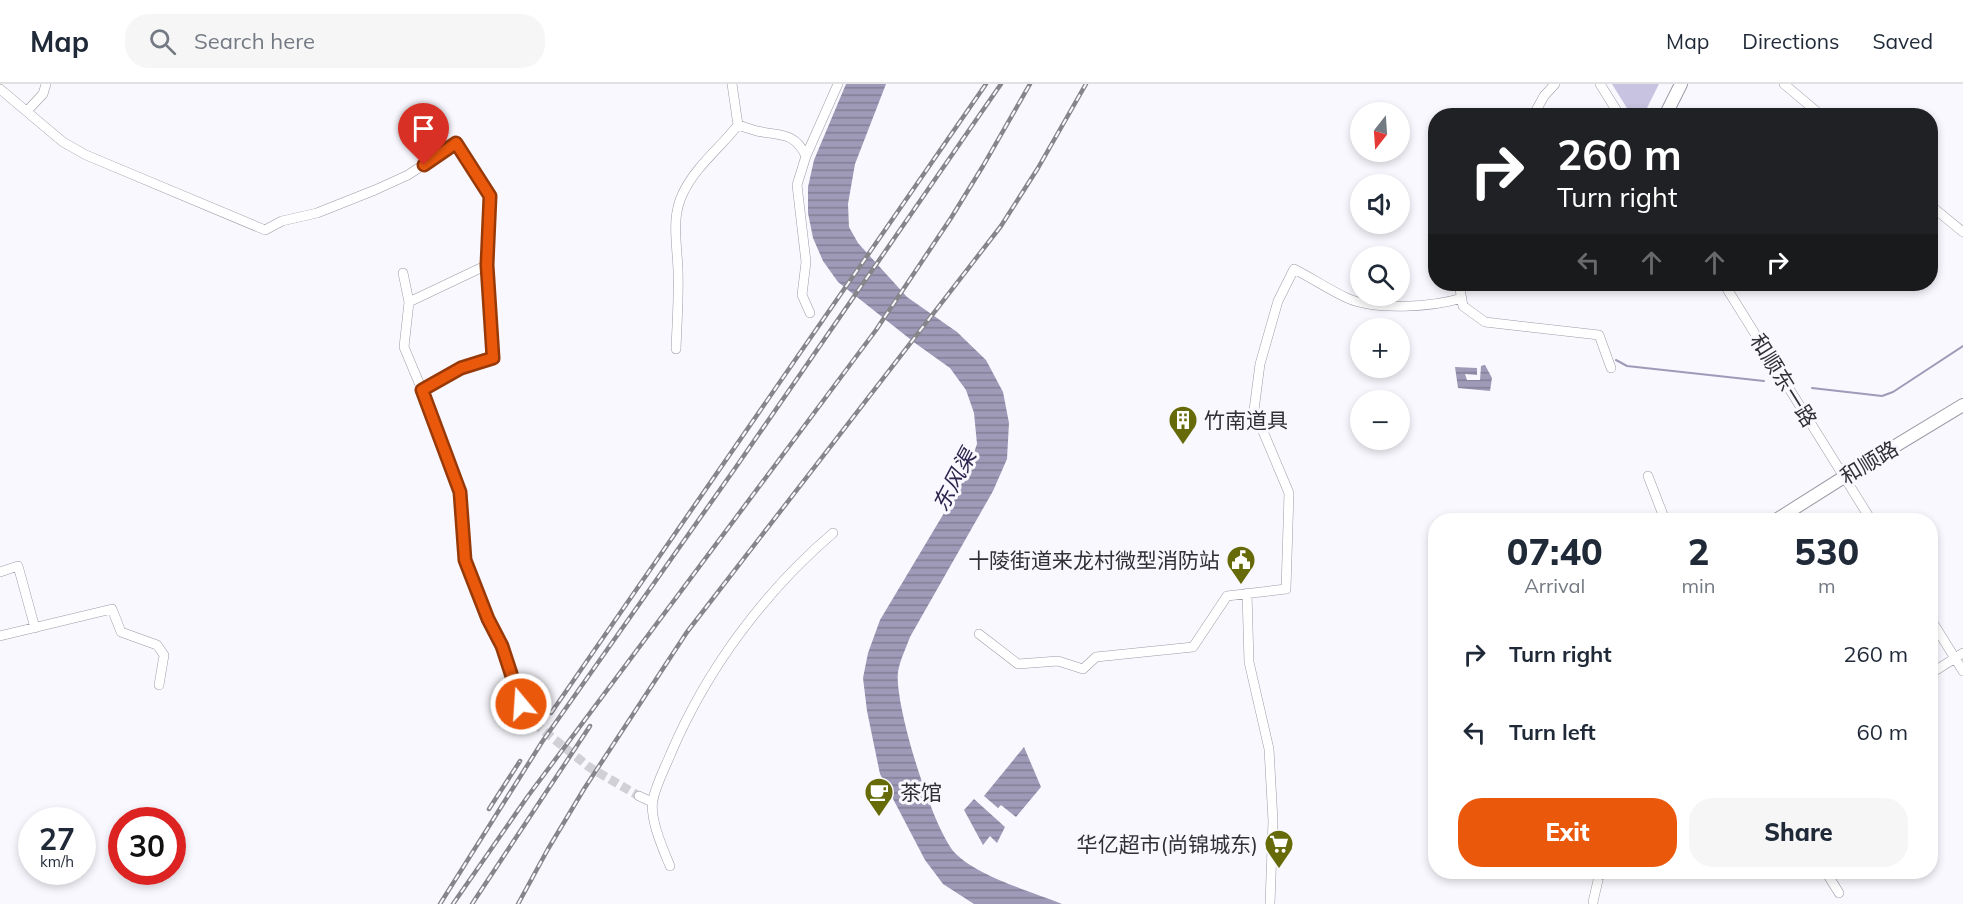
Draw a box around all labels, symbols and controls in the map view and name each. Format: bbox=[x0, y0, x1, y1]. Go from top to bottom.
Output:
search box bbox=[125, 14, 545, 68]
text: Map bbox=[30, 24, 89, 59]
icon: search bbox=[146, 25, 179, 58]
text: Search here bbox=[194, 27, 315, 55]
text: Map bbox=[1666, 28, 1709, 54]
text: Directions bbox=[1742, 28, 1839, 54]
text: Saved bbox=[1872, 28, 1933, 54]
north arrow bbox=[1350, 102, 1410, 162]
map controls bbox=[1350, 102, 1410, 450]
pin bbox=[398, 103, 449, 165]
icon: arrive bbox=[407, 112, 440, 145]
text: 260 m bbox=[1557, 128, 1682, 181]
icon: right bbox=[1458, 132, 1536, 210]
button: sound bbox=[1350, 174, 1410, 234]
text: Turn right bbox=[1557, 180, 1677, 214]
button: search bbox=[1350, 246, 1410, 306]
icon: left bbox=[1572, 246, 1605, 279]
icon: ahead bbox=[1635, 246, 1668, 279]
icon: ahead bbox=[1698, 246, 1731, 279]
icon: right bbox=[1761, 246, 1794, 279]
button: + bbox=[1350, 318, 1410, 378]
street label: 和顺东一路 bbox=[1745, 329, 1823, 431]
button: − bbox=[1350, 390, 1410, 450]
building icon: 竹南道具 bbox=[1167, 404, 1199, 446]
place label: 竹南道具 bbox=[1204, 407, 1288, 433]
street label: 和顺路 bbox=[1835, 435, 1903, 489]
water label: 东风渠 bbox=[926, 442, 983, 516]
text: 07:40 bbox=[1507, 529, 1603, 574]
text: 2 bbox=[1688, 529, 1709, 574]
text: 530 bbox=[1794, 529, 1859, 574]
public building icon: 十陵街道来龙村微型消防站 bbox=[1225, 544, 1257, 586]
place label: 十陵街道来龙村微型消防站 bbox=[968, 547, 1220, 573]
text: Arrival bbox=[1524, 573, 1585, 598]
text: min bbox=[1681, 573, 1716, 598]
text: m bbox=[1818, 573, 1836, 598]
icon: right bbox=[1458, 638, 1491, 671]
text: Turn right bbox=[1509, 640, 1612, 668]
text: 260 m bbox=[1843, 640, 1908, 668]
position arrow bbox=[489, 672, 553, 736]
icon: left bbox=[1458, 716, 1491, 749]
text: Turn left bbox=[1509, 718, 1596, 746]
text: 60 m bbox=[1857, 718, 1908, 746]
cafe icon: 茶馆 bbox=[863, 776, 895, 818]
place label: 茶馆 bbox=[900, 779, 942, 805]
button: Exit bbox=[1458, 798, 1677, 867]
button: Share bbox=[1689, 798, 1908, 867]
speed limit sign: 30 bbox=[108, 807, 186, 885]
text: 27 bbox=[39, 820, 75, 858]
supermarket icon: 华亿超市(尚锦城东) bbox=[1263, 828, 1295, 870]
place label: 华亿超市(尚锦城东) bbox=[1077, 831, 1258, 857]
text: km/h bbox=[40, 852, 74, 871]

